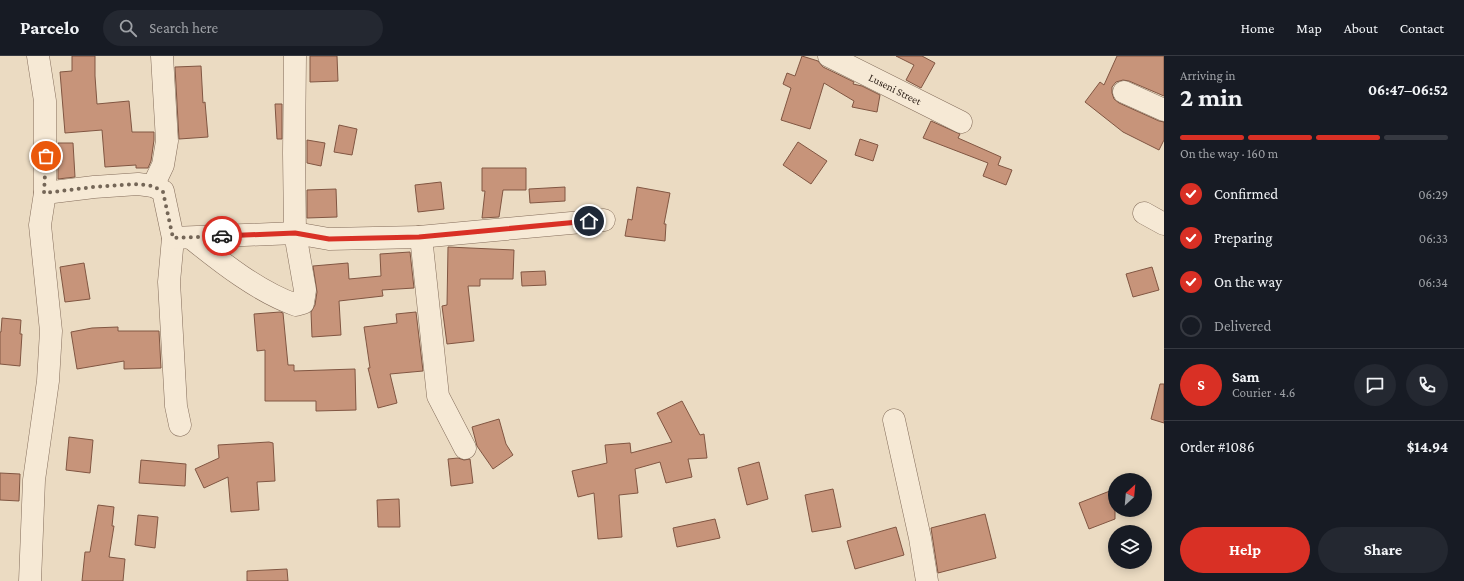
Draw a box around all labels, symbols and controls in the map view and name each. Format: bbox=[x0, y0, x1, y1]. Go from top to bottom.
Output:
search box bbox=[103, 10, 383, 46]
text: Parcelo bbox=[20, 17, 79, 38]
icon: search bbox=[117, 17, 139, 39]
text: Search here bbox=[149, 20, 218, 36]
text: Home bbox=[1241, 20, 1274, 36]
text: Map bbox=[1296, 20, 1322, 36]
text: About bbox=[1344, 20, 1378, 36]
text: Contact bbox=[1400, 20, 1444, 36]
text: Arriving in bbox=[1180, 68, 1236, 83]
street label: Luseni Street bbox=[867, 71, 924, 107]
text: 06:47–06:52 bbox=[1368, 82, 1448, 98]
text: 2 min bbox=[1180, 83, 1243, 112]
pin bbox=[29, 139, 63, 173]
icon: bag bbox=[35, 145, 57, 167]
text: On the way · 160 m bbox=[1180, 146, 1278, 161]
icon: check bbox=[1180, 183, 1202, 205]
text: Confirmed bbox=[1214, 186, 1278, 202]
text: 06:29 bbox=[1418, 187, 1448, 202]
pin bbox=[572, 204, 606, 238]
icon: home bbox=[578, 210, 600, 232]
courier bbox=[202, 216, 242, 256]
icon: car bbox=[211, 225, 233, 247]
icon: check bbox=[1180, 227, 1202, 249]
text: Preparing bbox=[1214, 230, 1273, 246]
text: 06:33 bbox=[1419, 231, 1448, 246]
icon: check bbox=[1180, 271, 1202, 293]
text: On the way bbox=[1214, 274, 1282, 290]
text: 06:34 bbox=[1418, 275, 1448, 290]
text: Delivered bbox=[1214, 318, 1271, 334]
button: chat bbox=[1354, 364, 1396, 406]
button: phone bbox=[1406, 364, 1448, 406]
text: Sam bbox=[1232, 369, 1260, 385]
text: S bbox=[1197, 377, 1205, 393]
text: Courier · 4.6 bbox=[1232, 385, 1295, 400]
text: Order #1086 bbox=[1180, 439, 1255, 455]
text: $14.94 bbox=[1407, 439, 1448, 455]
north arrow bbox=[1108, 473, 1152, 517]
map controls bbox=[1108, 473, 1152, 569]
button: layers bbox=[1108, 525, 1152, 569]
button: Help bbox=[1180, 527, 1310, 573]
button: Share bbox=[1318, 527, 1448, 573]

